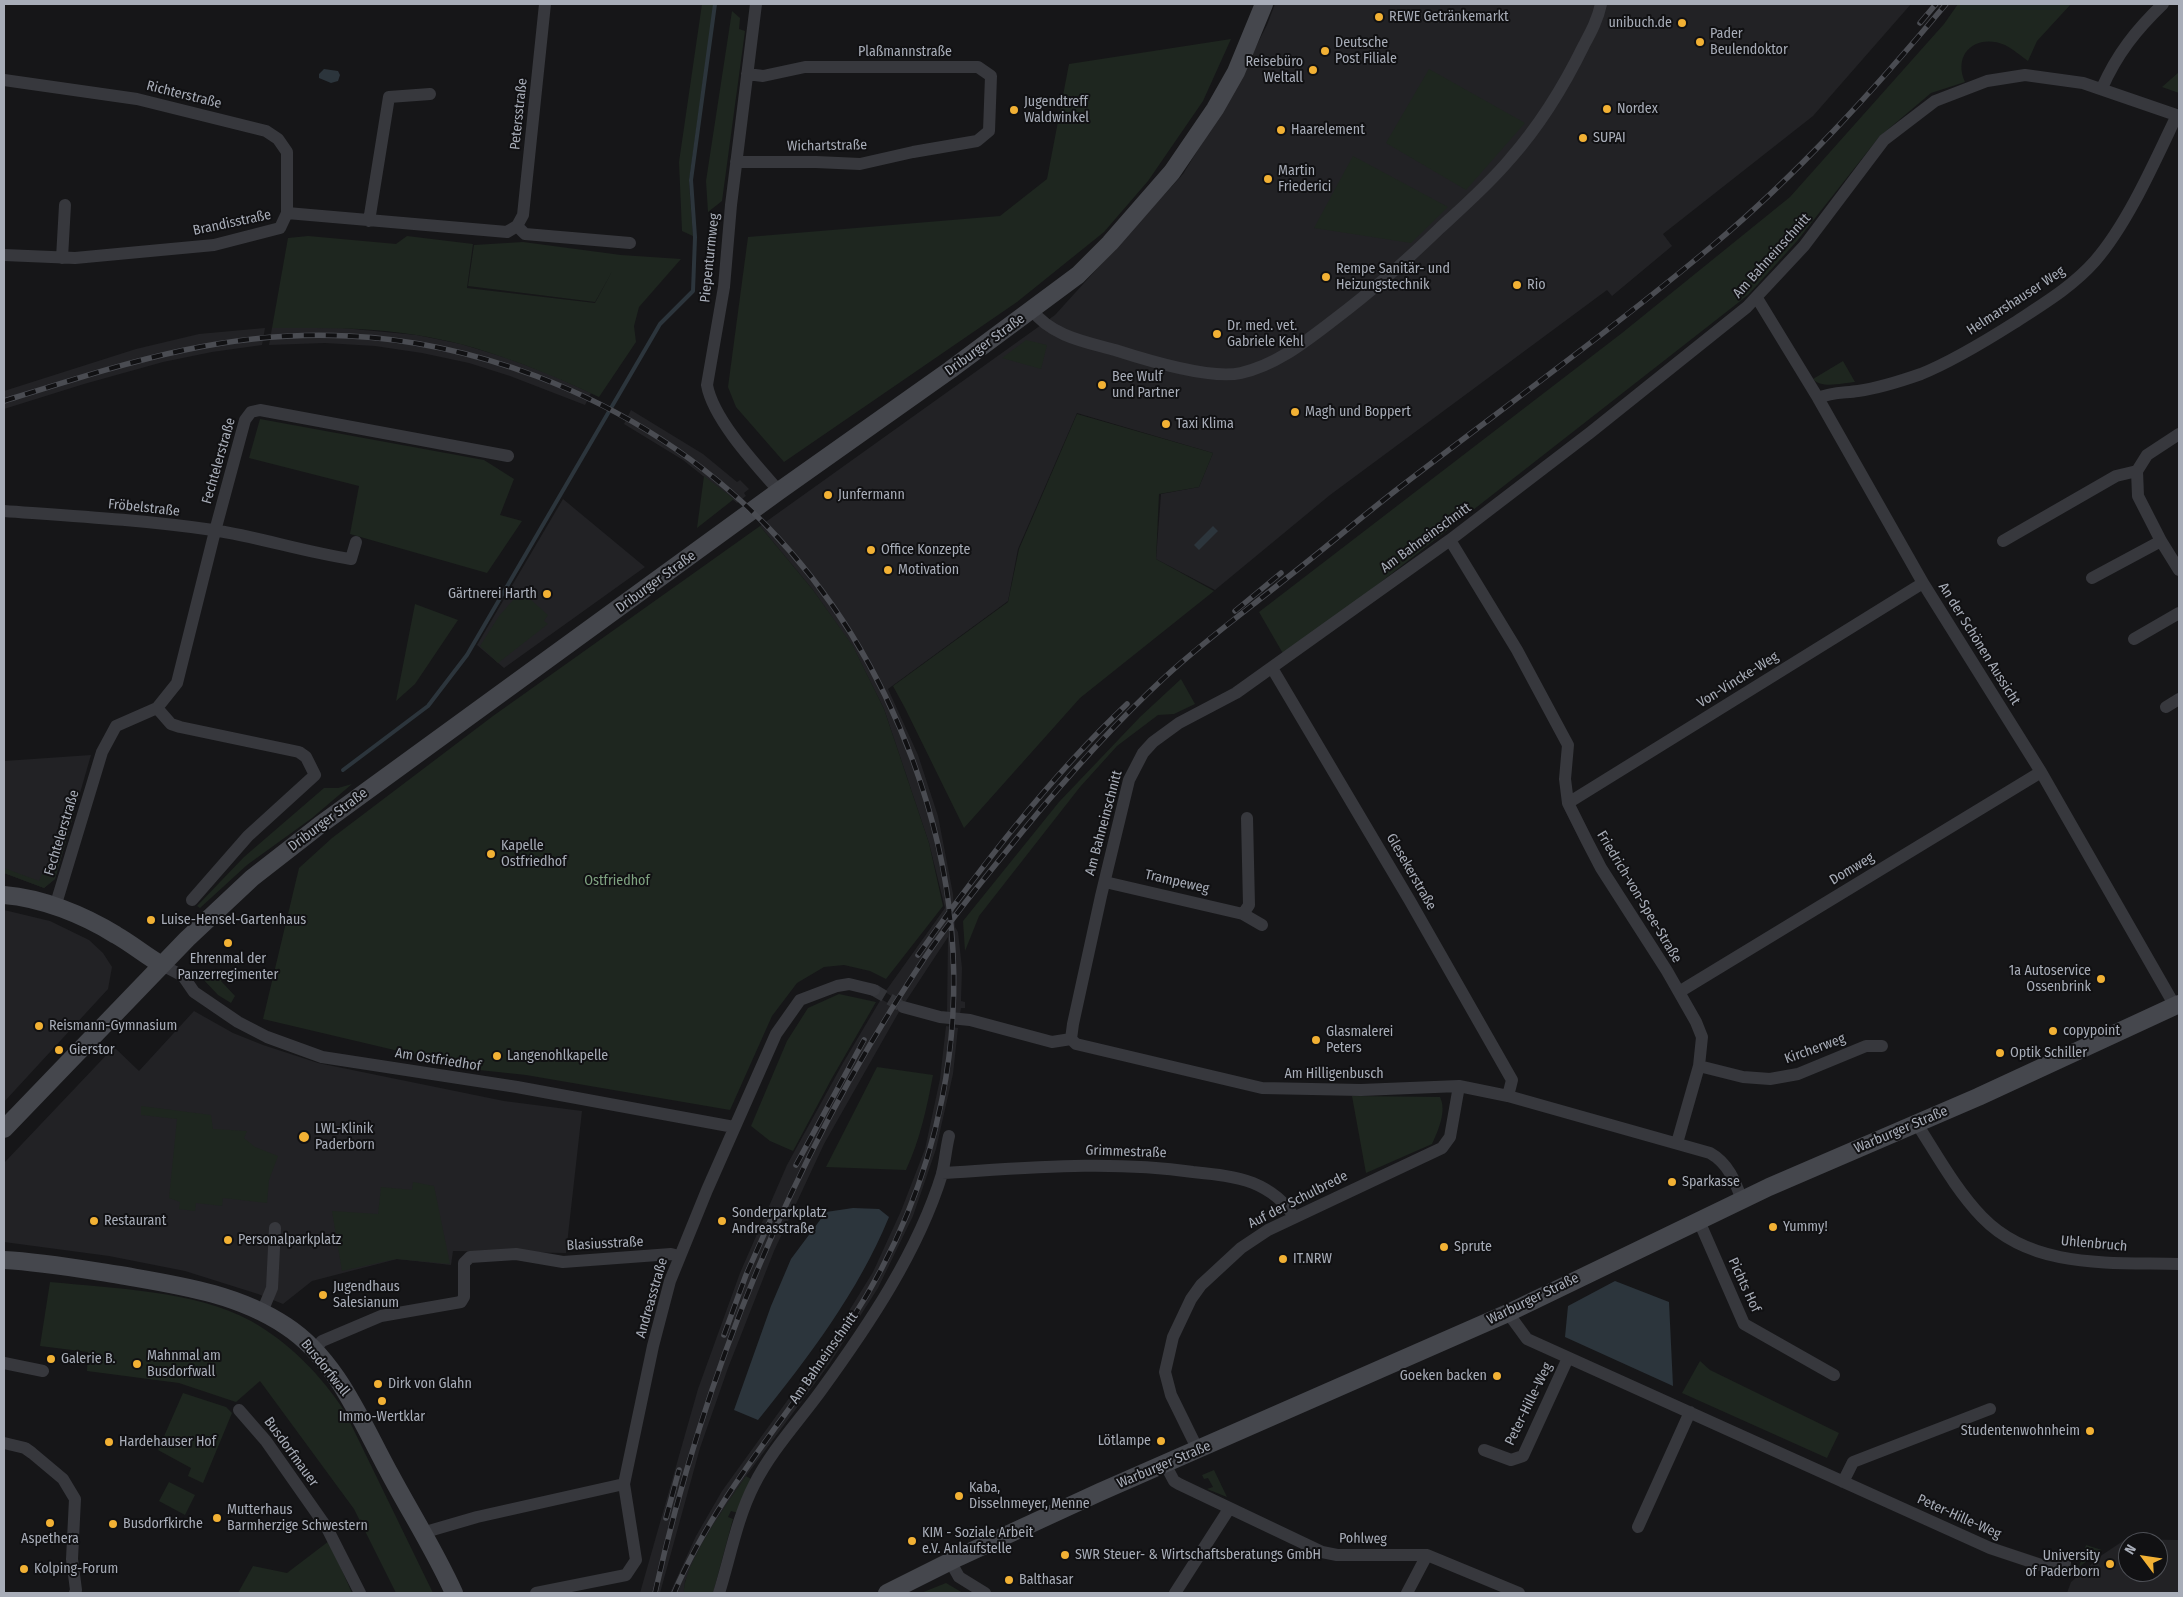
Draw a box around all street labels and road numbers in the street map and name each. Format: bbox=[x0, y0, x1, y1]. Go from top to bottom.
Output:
street label: Plaßmannstraße bbox=[858, 44, 952, 60]
street label: Petersstraße bbox=[507, 77, 531, 151]
street label: Richterstraße bbox=[145, 78, 223, 112]
street label: Wichartstraße bbox=[787, 137, 867, 155]
street label: Brandisstraße bbox=[191, 207, 273, 239]
street label: Am Bahneinschnitt bbox=[1730, 210, 1814, 302]
street label: Piepenturmweg bbox=[697, 213, 723, 303]
street label: Helmarshauser Weg bbox=[1964, 263, 2068, 339]
street label: Driburger Straße bbox=[942, 310, 1028, 380]
street label: Fechtelerstraße bbox=[199, 416, 239, 506]
street label: Fröbelstraße bbox=[107, 496, 181, 520]
street label: Am Bahneinschnitt bbox=[1377, 499, 1475, 577]
street label: Driburger Straße bbox=[613, 547, 699, 617]
street label: An der Schönen Aussicht bbox=[1934, 580, 2024, 708]
street label: Von-Vincke-Weg bbox=[1694, 648, 1782, 712]
street label: Am Bahneinschnitt bbox=[1082, 769, 1126, 877]
street label: Driburger Straße bbox=[285, 785, 371, 855]
street label: Fechtelerstraße bbox=[41, 788, 83, 878]
street label: Friedrich-von-Spee-Straße bbox=[1593, 828, 1685, 966]
street label: Glesekerstraße bbox=[1382, 831, 1440, 913]
street label: Domweg bbox=[1827, 849, 1877, 889]
street label: Trampeweg bbox=[1143, 866, 1211, 898]
street label: Kircherweg bbox=[1782, 1030, 1848, 1068]
street label: Am Ostfriedhof bbox=[394, 1045, 482, 1075]
street label: Am Hilligenbusch bbox=[1284, 1066, 1384, 1082]
street label: Warburger Straße bbox=[1852, 1103, 1950, 1157]
street label: Grimmestraße bbox=[1085, 1142, 1167, 1162]
street label: Auf der Schulbrede bbox=[1245, 1168, 1351, 1232]
street label: Uhlenbruch bbox=[2060, 1233, 2128, 1255]
street label: Blasiusstraße bbox=[566, 1234, 644, 1254]
street label: Pichts Hof bbox=[1724, 1255, 1764, 1315]
street label: Andreasstraße bbox=[633, 1256, 671, 1340]
street label: Warburger Straße bbox=[1484, 1270, 1582, 1328]
street label: Am Bahneinschnitt bbox=[786, 1309, 862, 1407]
street label: Busdorfwall bbox=[297, 1336, 353, 1400]
street label: Peter-Hille-Weg bbox=[1502, 1360, 1556, 1448]
street label: Busdorfmauer bbox=[260, 1414, 322, 1490]
street label: Warburger Straße bbox=[1115, 1438, 1213, 1492]
street label: Peter-Hille-Weg bbox=[1914, 1491, 2004, 1543]
street label: Pohlweg bbox=[1339, 1530, 1387, 1548]

